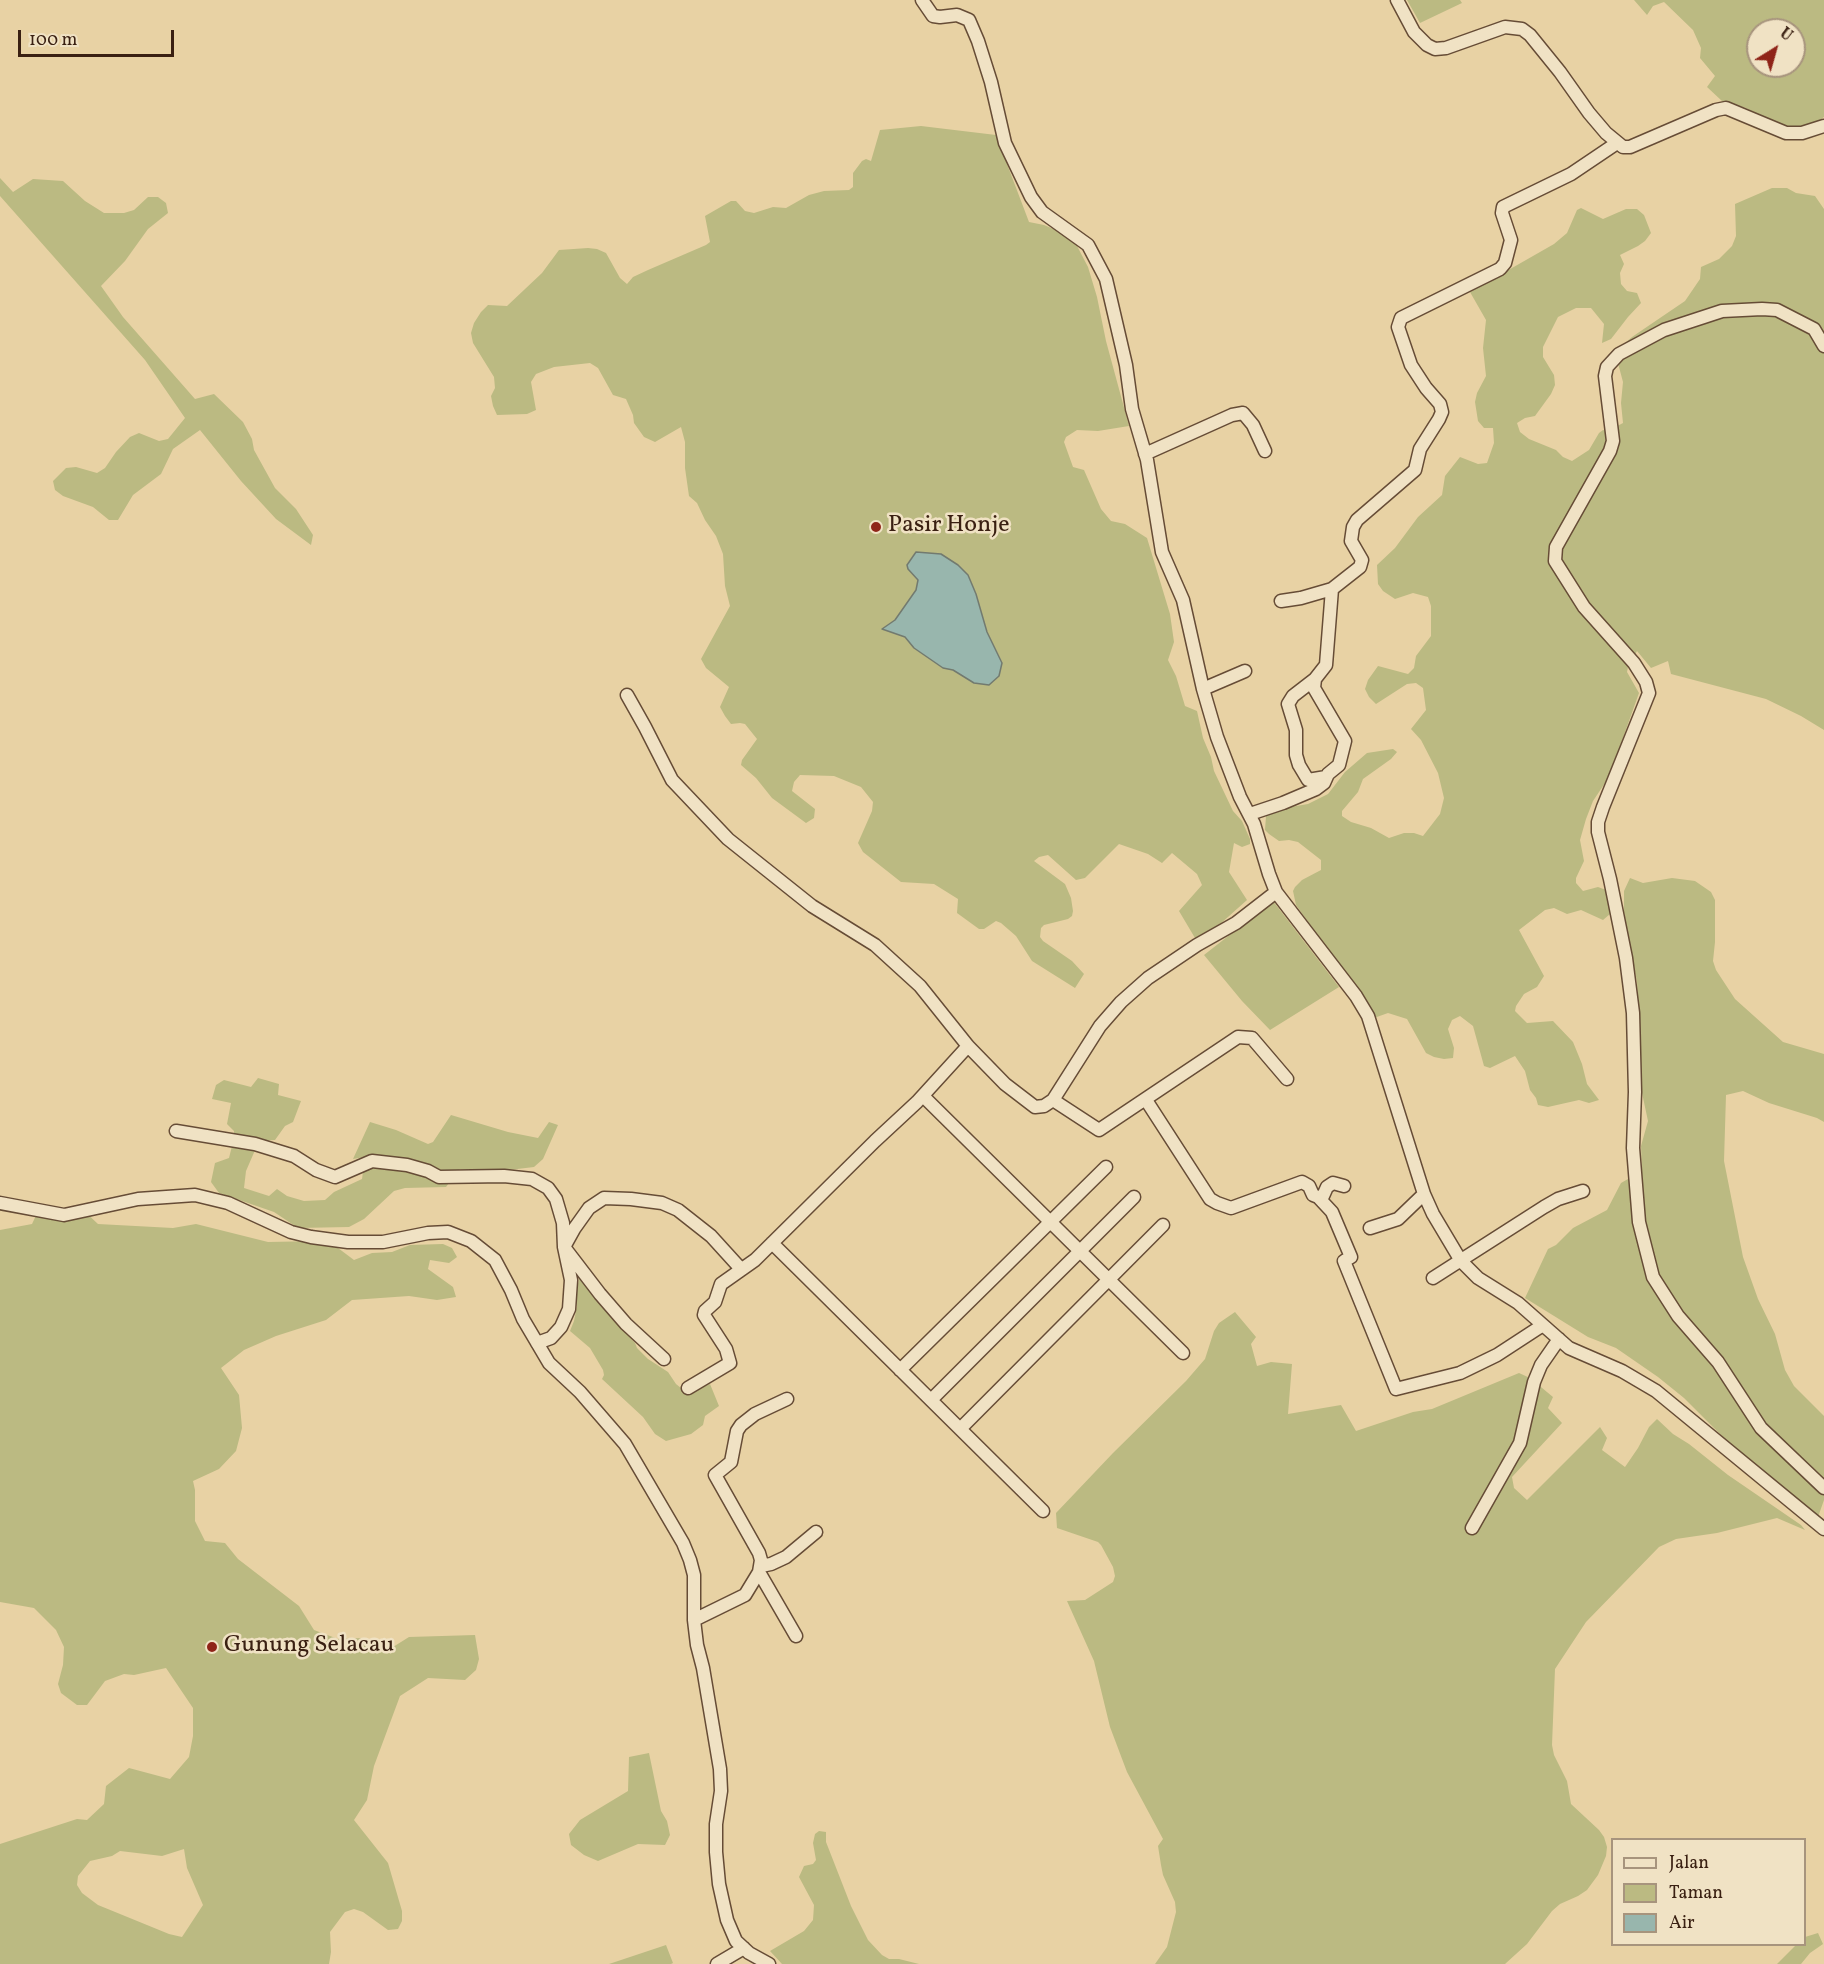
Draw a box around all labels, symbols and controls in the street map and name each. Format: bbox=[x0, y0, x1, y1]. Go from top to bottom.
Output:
scale bar bbox=[21, 18, 177, 56]
north arrow bbox=[1746, 18, 1806, 78]
text: U bbox=[1775, 23, 1797, 47]
text: 100 m bbox=[29, 28, 78, 53]
place label: Pasir Honje bbox=[888, 513, 1010, 541]
marker: Pasir Honje bbox=[869, 520, 883, 534]
place label: Gunung Selacau bbox=[224, 1633, 394, 1661]
marker: Gunung Selacau bbox=[205, 1640, 219, 1654]
legend bbox=[1611, 1838, 1806, 1946]
text: Jalan bbox=[1669, 1851, 1709, 1876]
text: Taman bbox=[1669, 1881, 1723, 1906]
text: Air bbox=[1669, 1911, 1695, 1936]

